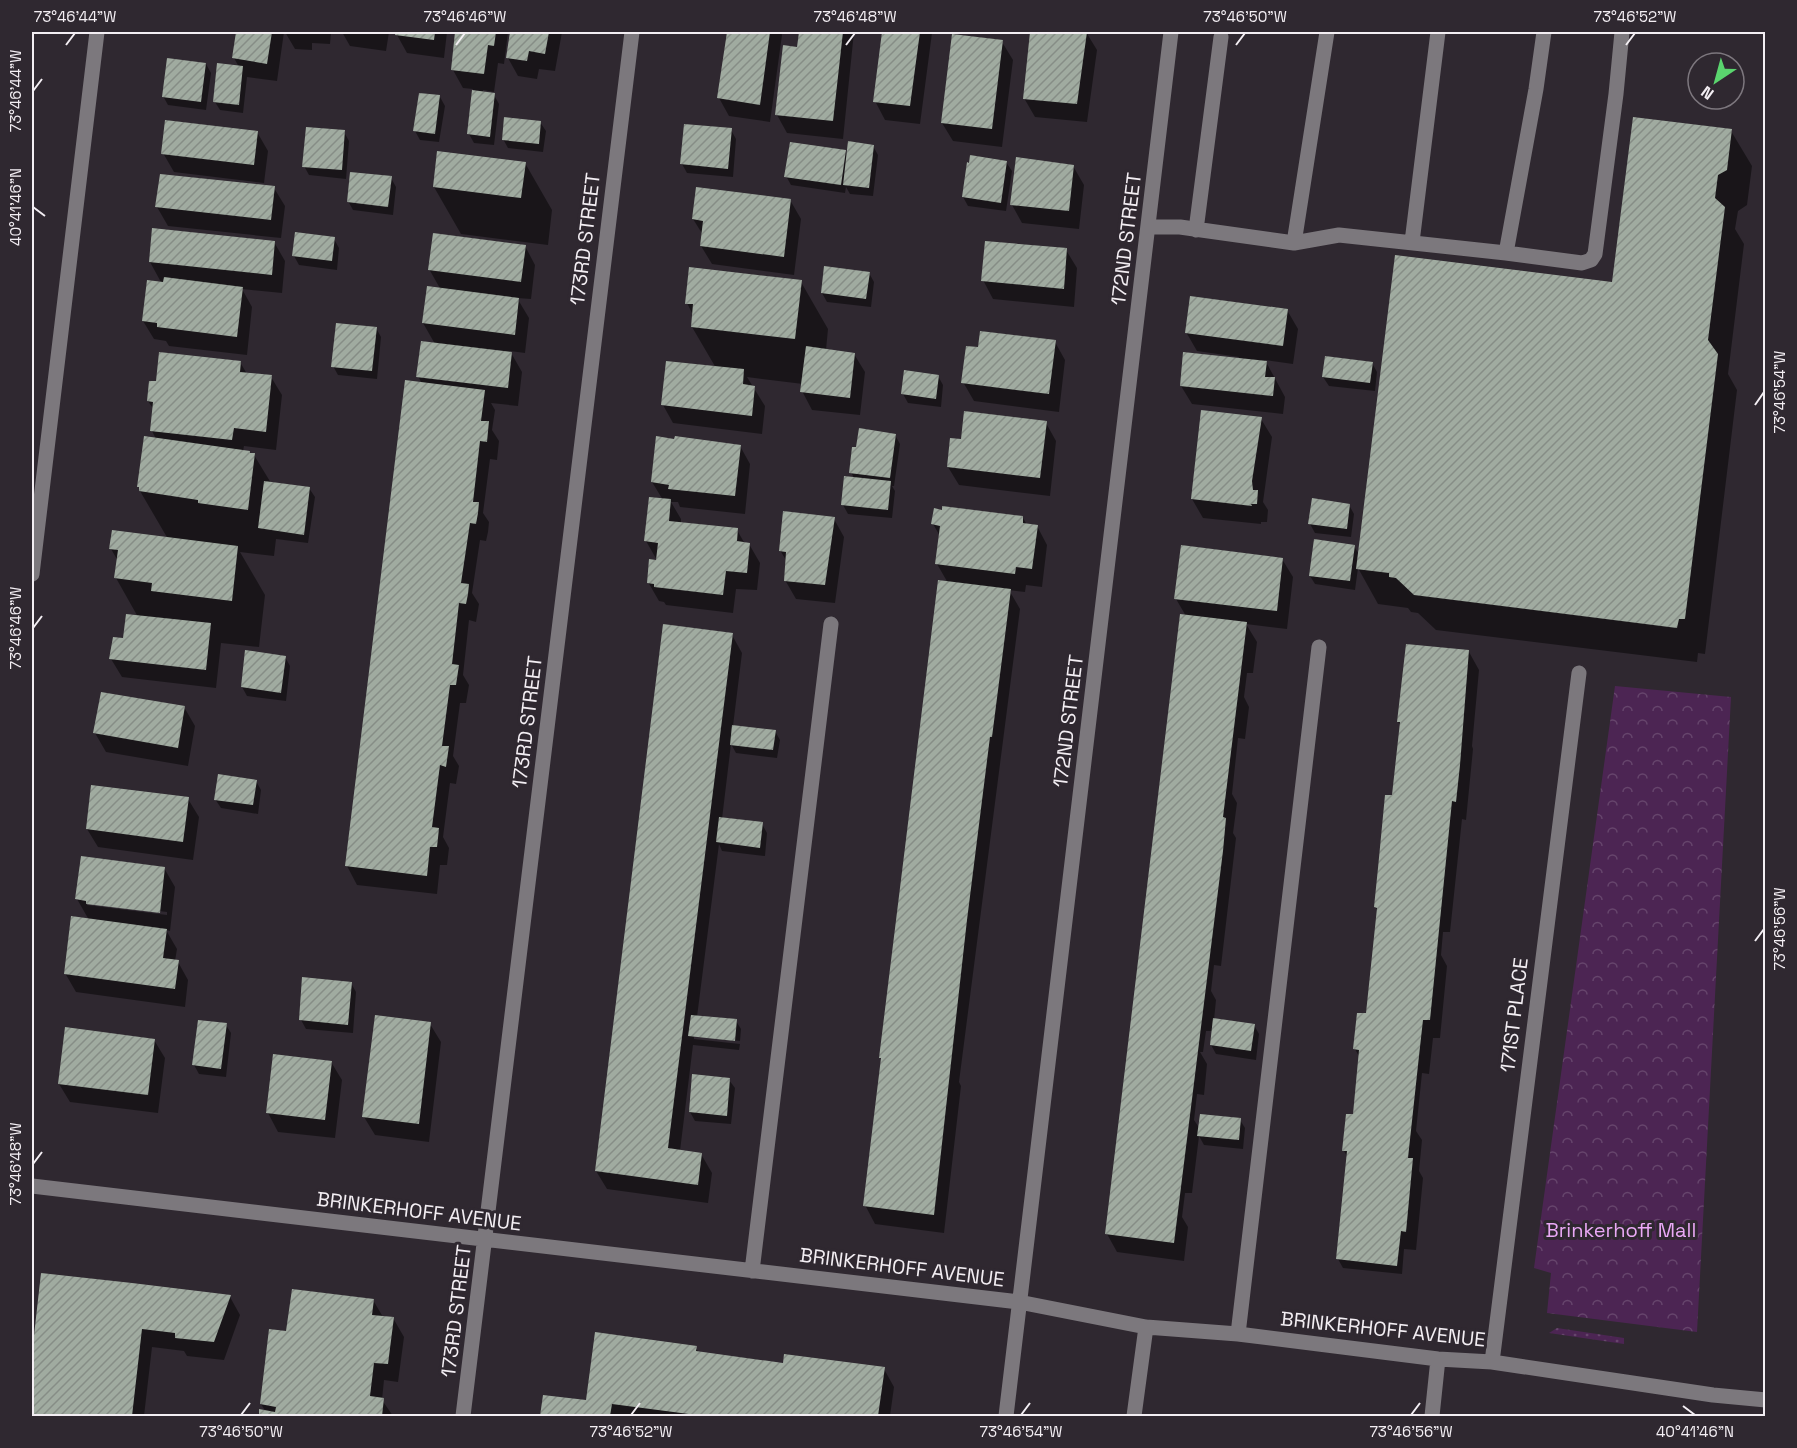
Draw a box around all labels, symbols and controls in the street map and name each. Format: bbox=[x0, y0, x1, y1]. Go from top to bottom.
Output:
text: 73°46'44"W bbox=[34, 7, 116, 26]
text: 73°46'46"W bbox=[424, 7, 506, 26]
text: 73°46'48"W bbox=[813, 7, 897, 26]
text: 73°46'50"W bbox=[1203, 7, 1287, 26]
text: 73°46'52"W bbox=[1594, 7, 1676, 26]
text: 73°46'44"W bbox=[6, 50, 25, 132]
north arrow bbox=[1686, 51, 1746, 111]
text: N bbox=[1697, 81, 1718, 104]
text: 40°41'46"N bbox=[6, 168, 25, 246]
street label: 173RD STREET bbox=[564, 171, 606, 307]
street label: 172ND STREET bbox=[1105, 171, 1147, 307]
text: 73°46'54"W bbox=[1770, 351, 1789, 433]
text: 73°46'46"W bbox=[6, 587, 25, 669]
street label: 172ND STREET bbox=[1047, 653, 1089, 789]
street label: 173RD STREET bbox=[506, 654, 548, 790]
text: 73°46'56"W bbox=[1770, 887, 1789, 971]
street label: 171ST PLACE bbox=[1494, 956, 1534, 1074]
text: 73°46'48"W bbox=[6, 1122, 25, 1206]
street label: BRINKERHOFF AVENUE bbox=[315, 1186, 523, 1236]
park label: Brinkerhoff Mall bbox=[1546, 1217, 1696, 1243]
street label: BRINKERHOFF AVENUE bbox=[798, 1242, 1006, 1292]
street label: 173RD STREET bbox=[435, 1243, 477, 1379]
street label: BRINKERHOFF AVENUE bbox=[1279, 1305, 1487, 1353]
text: 73°46'50"W bbox=[199, 1422, 283, 1441]
text: 73°46'52"W bbox=[590, 1422, 672, 1441]
text: 73°46'54"W bbox=[980, 1422, 1062, 1441]
text: 73°46'56"W bbox=[1369, 1422, 1453, 1441]
text: 40°41'46"N bbox=[1656, 1422, 1734, 1441]

